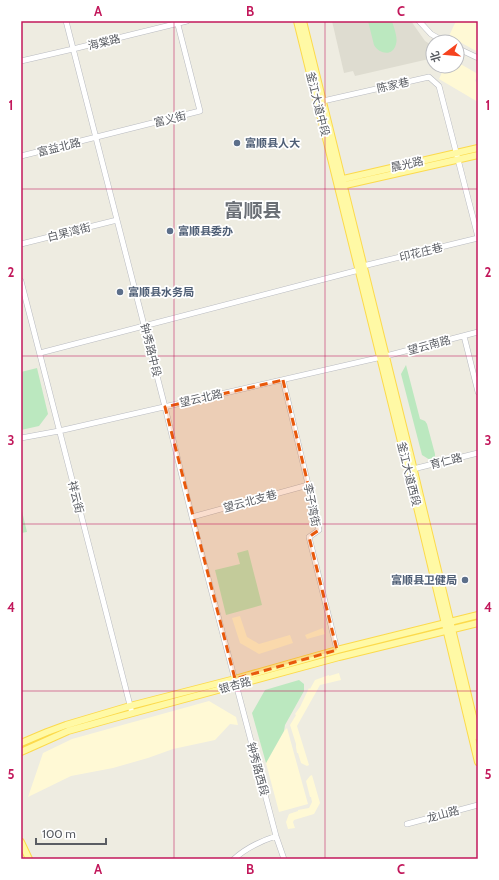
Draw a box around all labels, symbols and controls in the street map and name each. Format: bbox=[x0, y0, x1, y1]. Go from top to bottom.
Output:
text: A bbox=[94, 3, 103, 19]
text: B bbox=[246, 3, 254, 19]
text: C bbox=[397, 3, 405, 19]
street label: 海棠路 bbox=[86, 31, 122, 53]
north arrow bbox=[425, 34, 465, 74]
text: 北 bbox=[427, 50, 444, 64]
street label: 釜江大道中段 bbox=[303, 70, 333, 138]
street label: 陈家巷 bbox=[375, 74, 411, 96]
text: 1 bbox=[9, 97, 13, 113]
text: 1 bbox=[486, 97, 490, 113]
street label: 富义街 bbox=[152, 108, 188, 130]
street label: 富益北路 bbox=[36, 135, 82, 159]
place label: 富顺县人大 bbox=[245, 136, 300, 150]
marker: 富顺县人大 bbox=[232, 138, 242, 148]
street label: 晨光路 bbox=[389, 153, 425, 175]
district label: 富顺县 bbox=[224, 199, 282, 222]
street label: 白果湾街 bbox=[46, 220, 92, 244]
place label: 富顺县委办 bbox=[178, 224, 233, 238]
marker: 富顺县委办 bbox=[165, 226, 175, 236]
street label: 印花庄巷 bbox=[398, 240, 444, 264]
text: 2 bbox=[8, 264, 15, 280]
text: 2 bbox=[485, 264, 492, 280]
place label: 富顺县水务局 bbox=[128, 285, 194, 299]
marker: 富顺县水务局 bbox=[115, 287, 125, 297]
street label: 钟秀路中段 bbox=[138, 322, 164, 378]
street label: 望云南路 bbox=[406, 333, 452, 357]
street label: 望云北路 bbox=[178, 386, 224, 410]
text: 3 bbox=[7, 432, 15, 448]
text: 3 bbox=[484, 432, 492, 448]
street label: 釜江大道西段 bbox=[394, 440, 424, 508]
street label: 育仁路 bbox=[428, 450, 464, 472]
street label: 祥云街 bbox=[65, 479, 87, 515]
street label: 李子湾街 bbox=[301, 482, 323, 528]
street label: 望云北支巷 bbox=[222, 487, 278, 515]
place label: 富顺县卫健局 bbox=[391, 573, 457, 587]
marker: 富顺县卫健局 bbox=[460, 575, 470, 585]
text: 4 bbox=[7, 599, 15, 615]
text: 4 bbox=[484, 599, 492, 615]
street label: 银杏路 bbox=[217, 674, 253, 696]
street label: 钟秀路西段 bbox=[244, 741, 272, 797]
text: 5 bbox=[8, 766, 15, 782]
text: 5 bbox=[485, 766, 492, 782]
street label: 龙山路 bbox=[425, 803, 461, 825]
scale bar bbox=[36, 820, 106, 846]
text: 100 m bbox=[42, 826, 76, 841]
text: A bbox=[94, 861, 103, 877]
text: B bbox=[246, 861, 254, 877]
text: C bbox=[397, 861, 405, 877]

